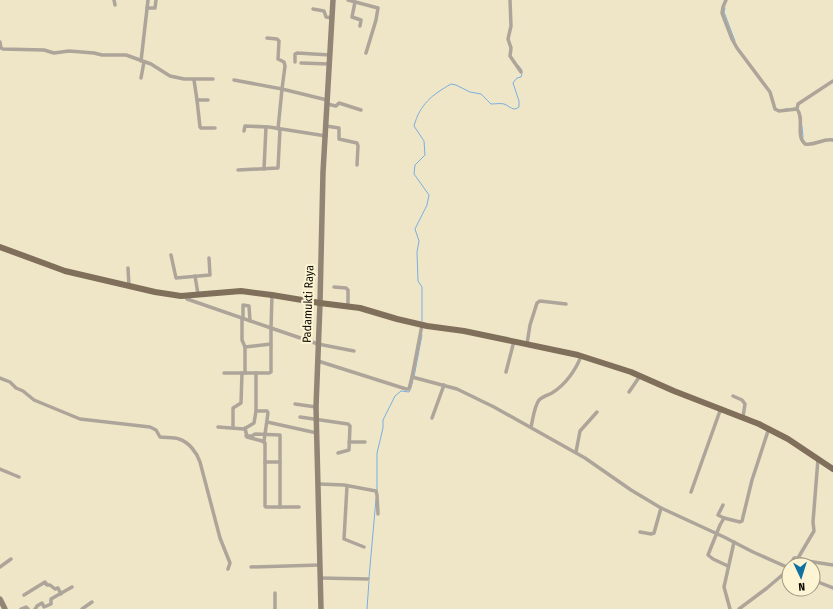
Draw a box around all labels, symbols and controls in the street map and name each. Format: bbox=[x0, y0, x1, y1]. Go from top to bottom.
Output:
street label: Padamukti Raya bbox=[300, 265, 316, 343]
north arrow bbox=[781, 557, 821, 597]
text: N bbox=[798, 580, 805, 593]

